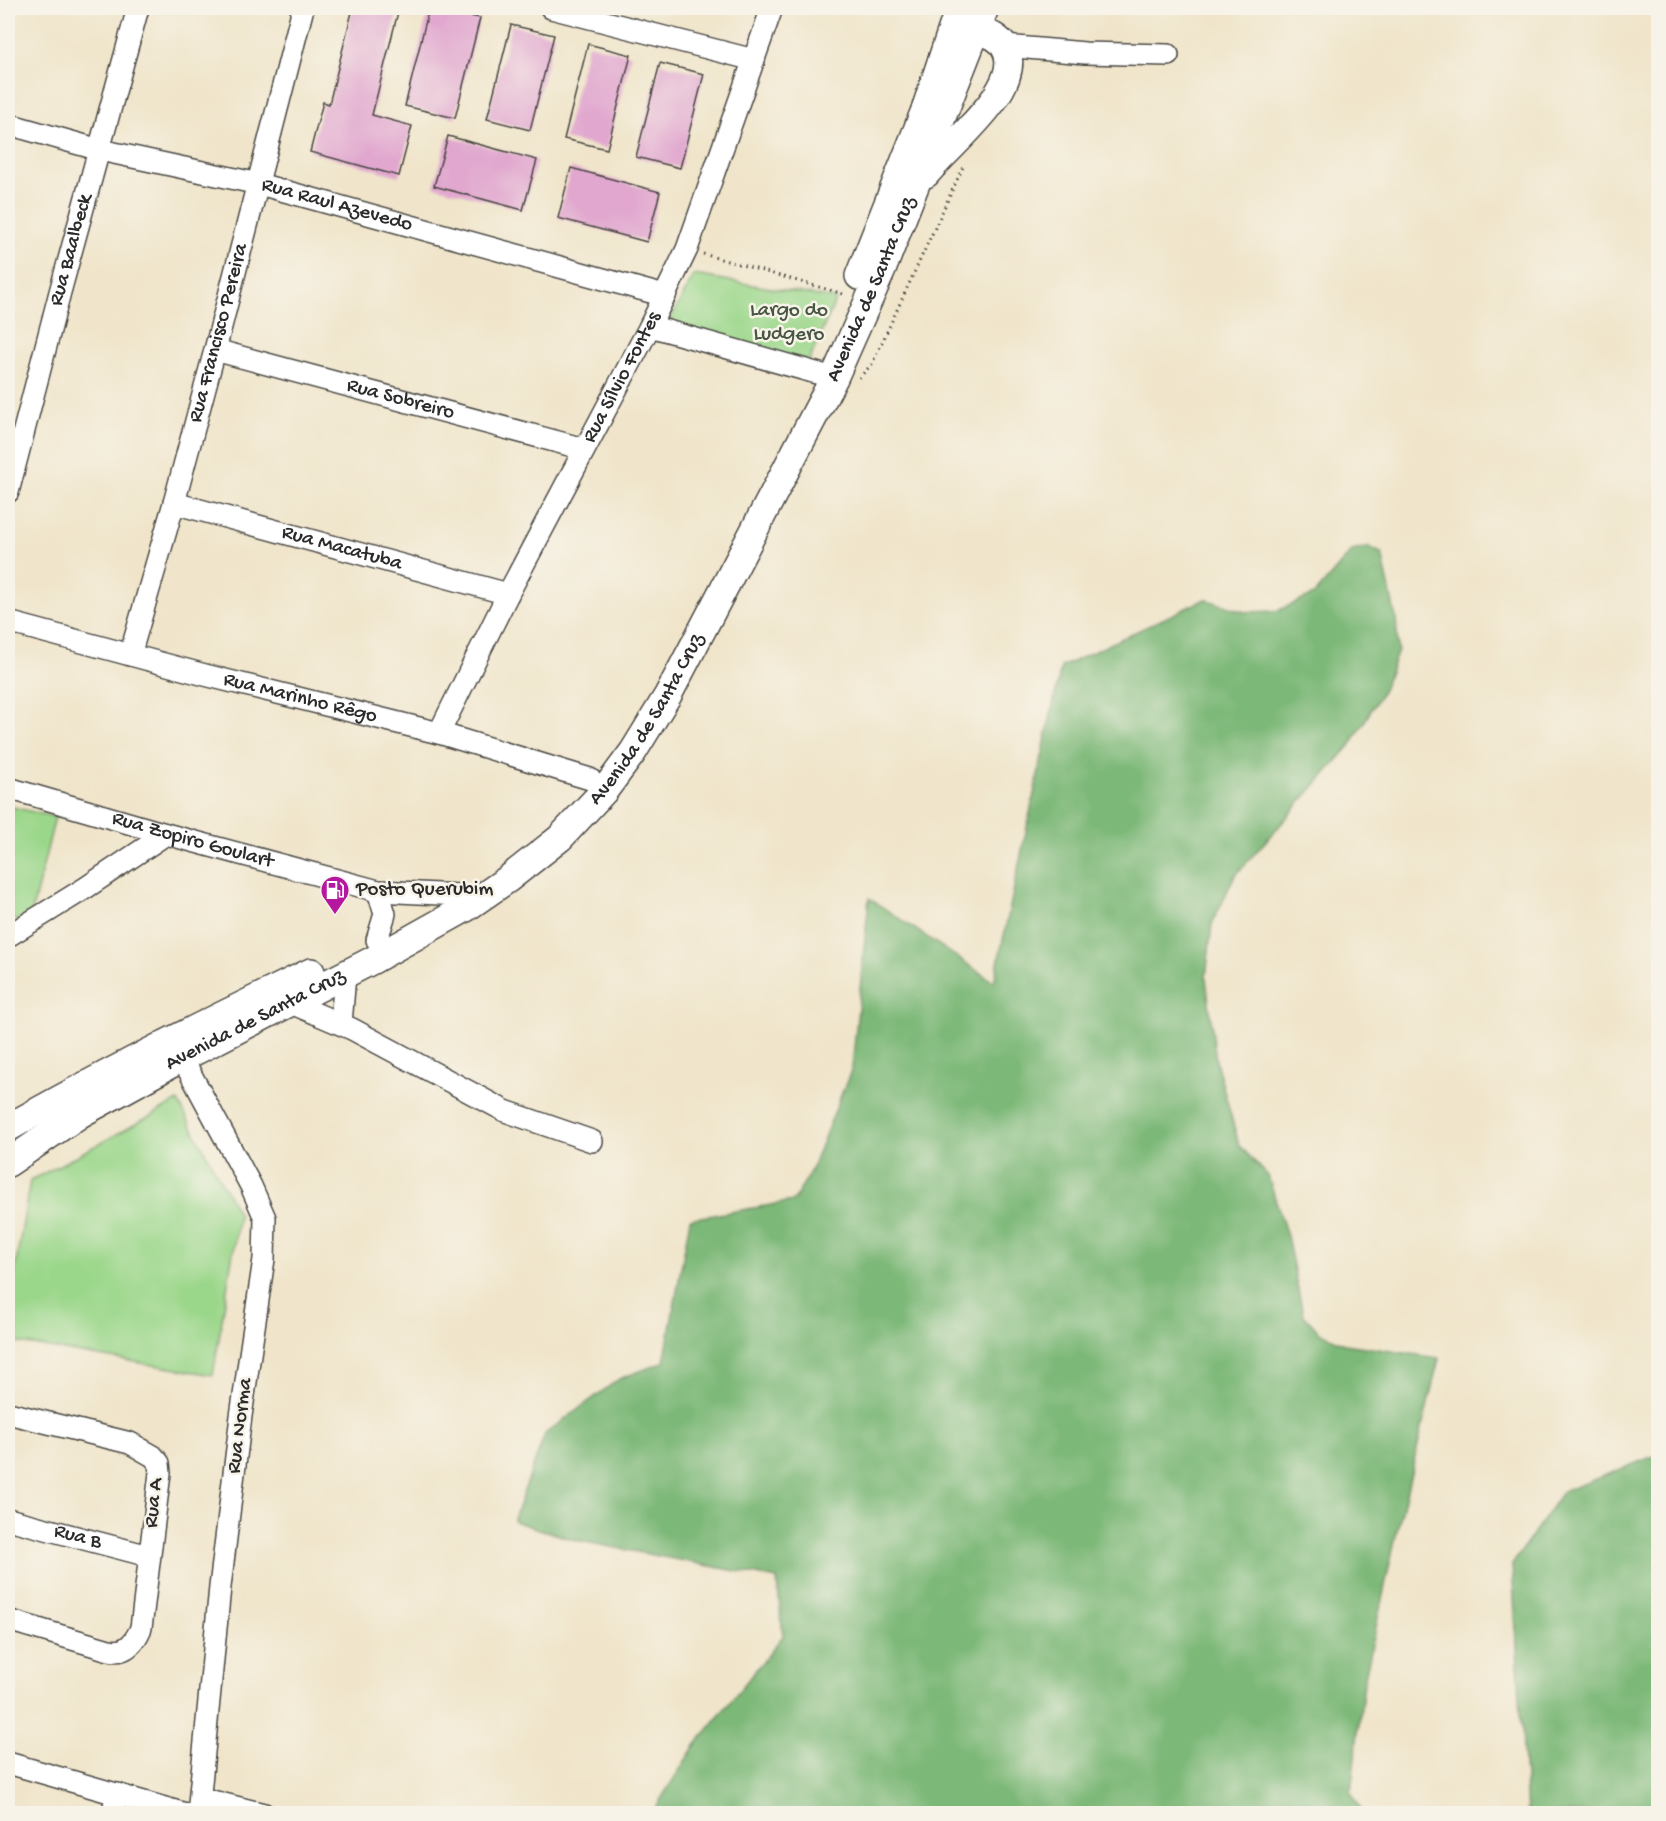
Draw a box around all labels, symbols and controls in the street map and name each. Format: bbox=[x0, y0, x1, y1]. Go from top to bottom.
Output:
street label: Rua Raul Azevedo bbox=[259, 173, 415, 238]
street label: Rua Baalbeck bbox=[44, 189, 99, 309]
street label: Avenida de Santa Cruz bbox=[821, 193, 922, 386]
street label: Rua Francisco Pereira bbox=[184, 240, 255, 425]
park label: Largo do Ludgero bbox=[750, 299, 828, 348]
street label: Rua Sílvio Fontes bbox=[578, 307, 668, 448]
street label: Rua Sobreiro bbox=[344, 373, 457, 426]
street label: Rua Macatuba bbox=[279, 520, 406, 577]
street label: Avenida de Santa Cruz bbox=[584, 629, 711, 811]
street label: Rua Marinho Rêgo bbox=[221, 667, 380, 730]
street label: Rua Zopiro Goulart bbox=[109, 806, 279, 875]
fuel station icon: Posto Querubim bbox=[319, 874, 351, 916]
place label: Posto Querubim bbox=[355, 878, 493, 903]
street label: Avenida de Santa Cruz bbox=[161, 963, 350, 1077]
street label: Rua Norma bbox=[223, 1375, 259, 1475]
street label: Rua A bbox=[140, 1475, 170, 1529]
street label: Rua B bbox=[51, 1519, 105, 1556]

